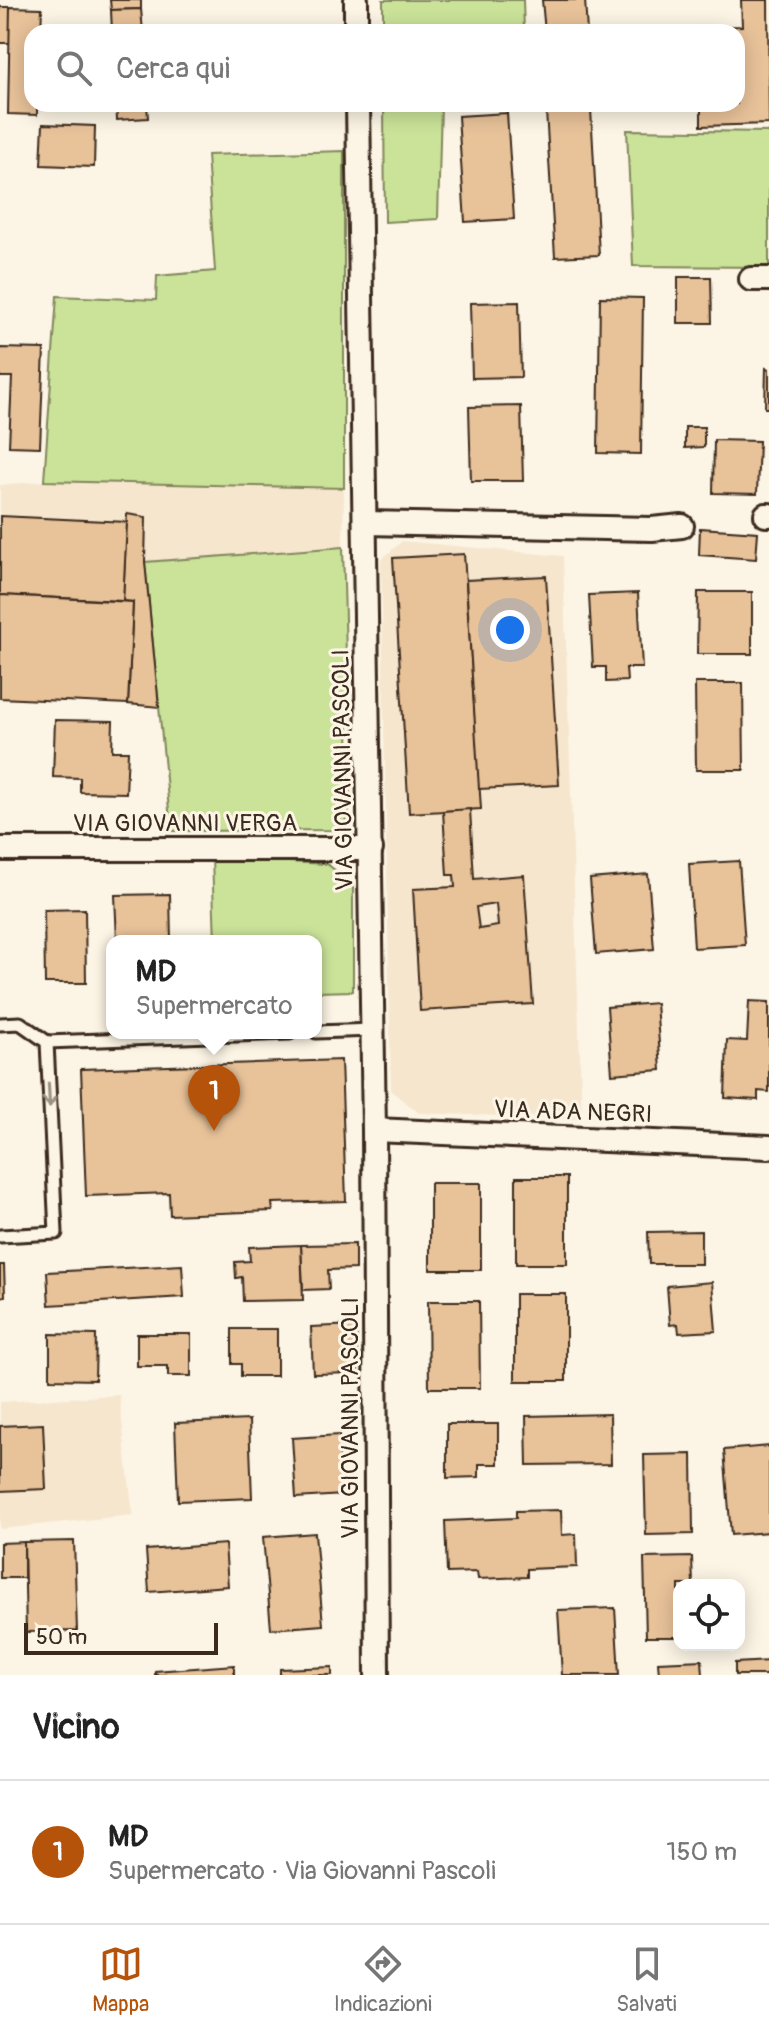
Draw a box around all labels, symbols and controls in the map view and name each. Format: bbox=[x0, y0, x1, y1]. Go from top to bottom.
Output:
search box bbox=[24, 24, 745, 112]
icon: search bbox=[52, 46, 96, 90]
text: Cerca qui bbox=[116, 50, 230, 87]
your location bbox=[490, 610, 530, 650]
street label: VIA GIOVANNI PASCOLI bbox=[326, 649, 360, 891]
street label: VIA GIOVANNI VERGA bbox=[73, 809, 297, 838]
popup bbox=[106, 935, 322, 1039]
text: MD bbox=[136, 953, 176, 990]
text: Supermercato bbox=[136, 990, 292, 1022]
pin: 1 bbox=[188, 1065, 240, 1131]
one-way arrow bbox=[42, 1081, 57, 1108]
street label: VIA ADA NEGRI bbox=[493, 1095, 653, 1129]
street label: VIA GIOVANNI PASCOLI bbox=[336, 1297, 365, 1539]
map controls bbox=[673, 1579, 745, 1651]
button: locate bbox=[673, 1579, 745, 1651]
scale bar bbox=[24, 1619, 218, 1655]
text: 50 m bbox=[36, 1623, 87, 1651]
text: Vicino bbox=[32, 1706, 120, 1749]
text: MD bbox=[108, 1818, 148, 1855]
text: 1 bbox=[53, 1836, 63, 1868]
text: 150 m bbox=[666, 1836, 737, 1868]
text: Supermercato · Via Giovanni Pascoli bbox=[108, 1855, 496, 1887]
tab: Mappa bbox=[92, 1942, 149, 2018]
tab: Indicazioni bbox=[334, 1942, 432, 2018]
tab: Salvati bbox=[616, 1942, 677, 2018]

